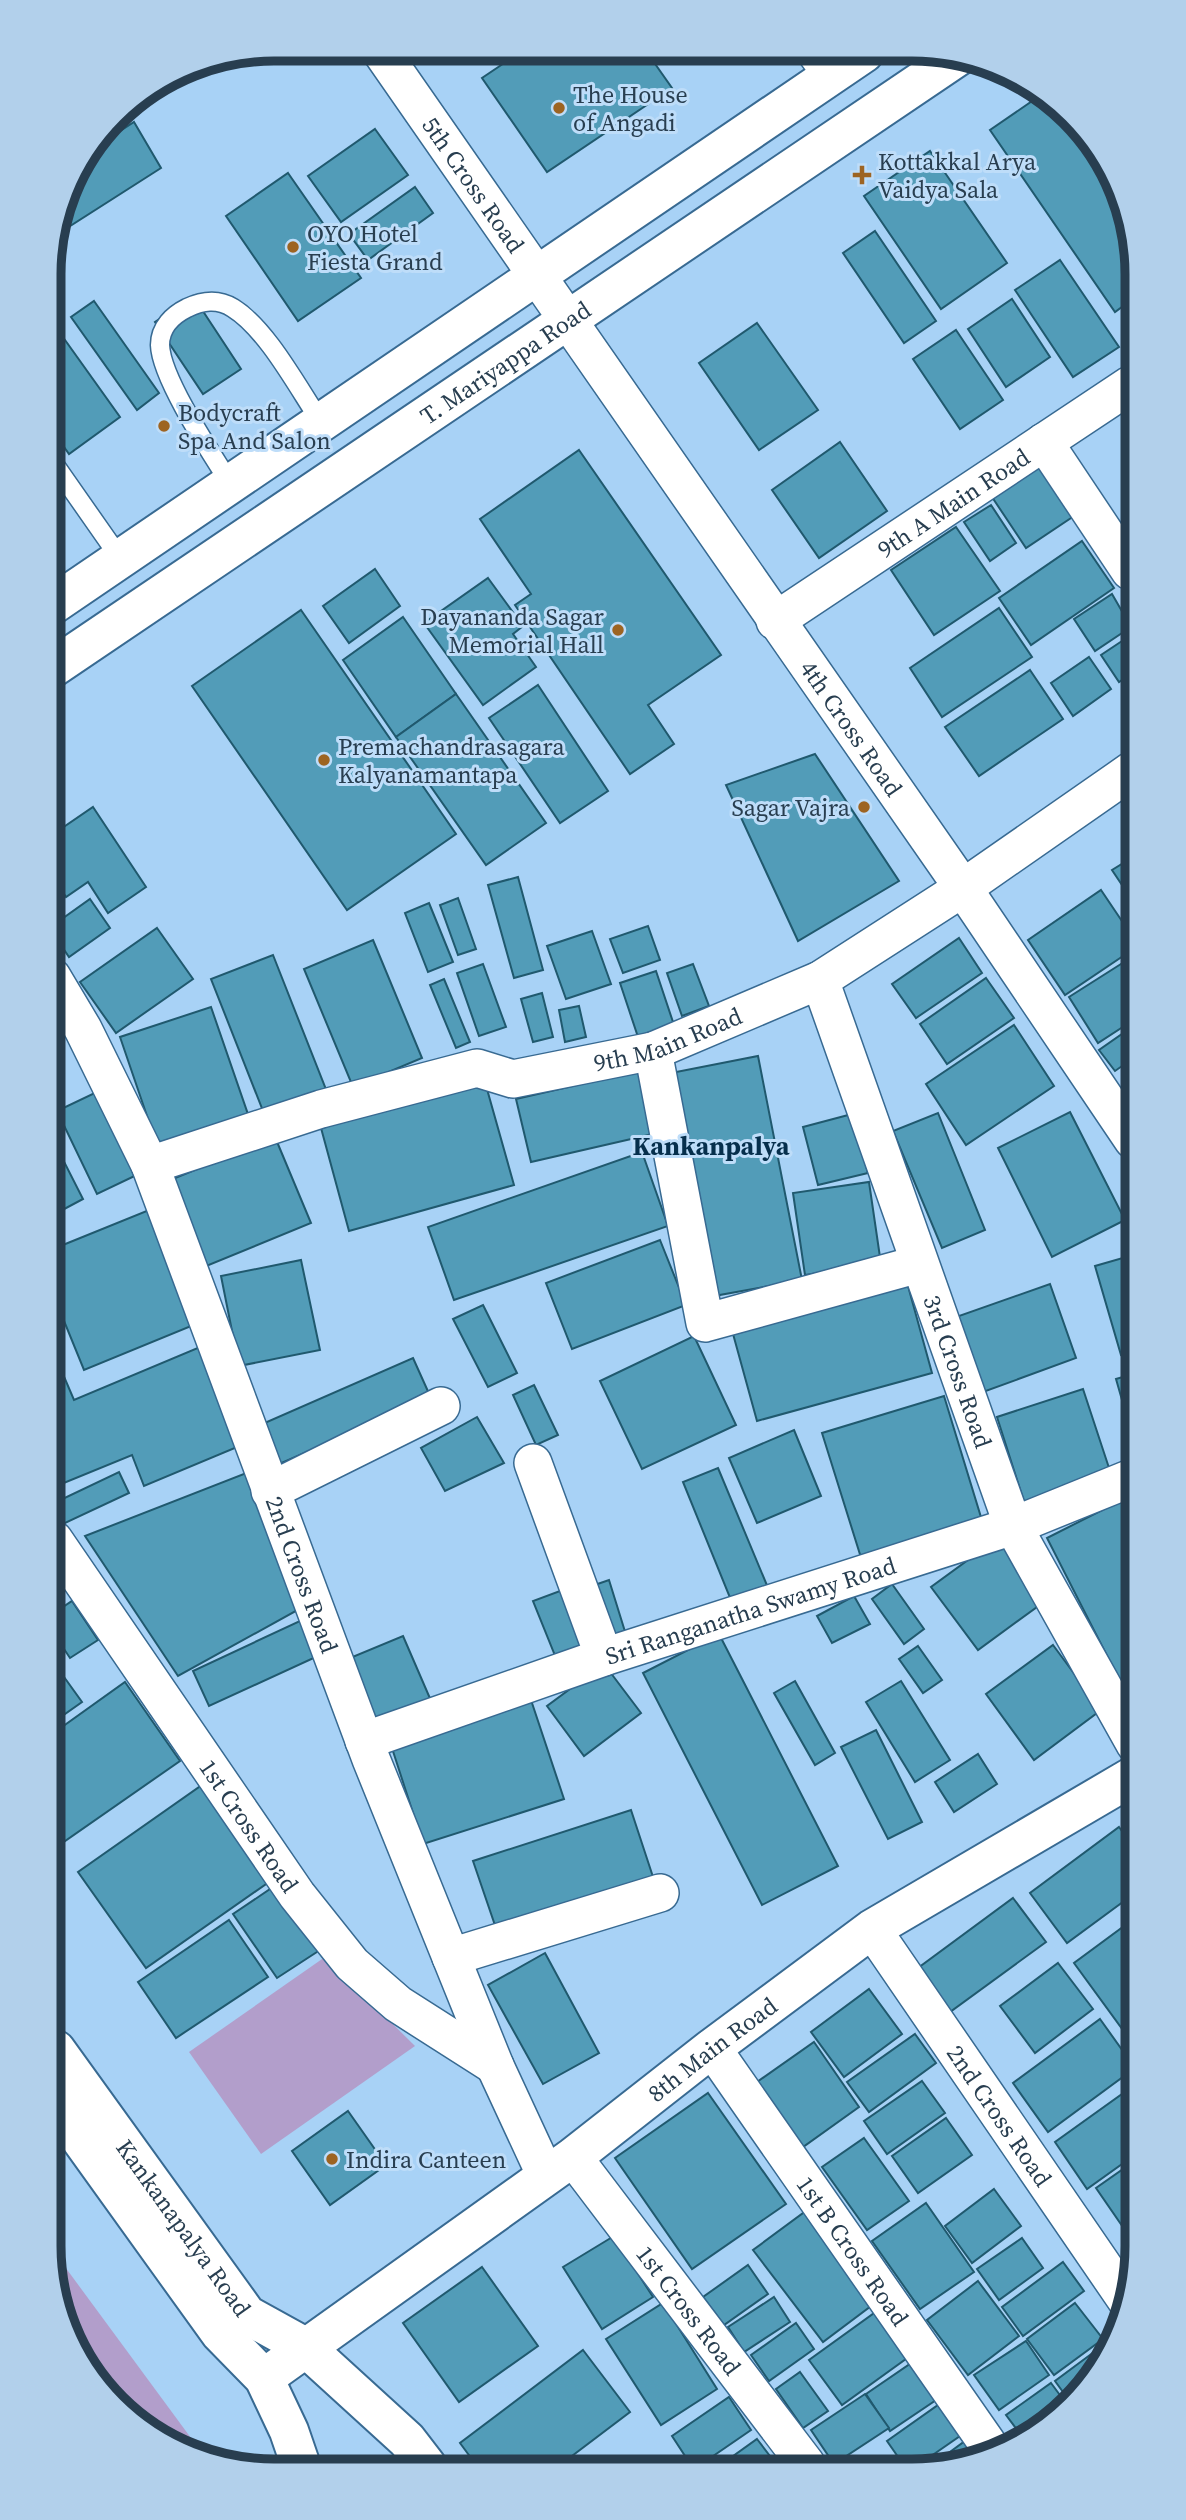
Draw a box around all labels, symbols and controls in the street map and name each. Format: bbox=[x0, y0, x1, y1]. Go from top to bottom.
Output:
place label: The House of Angadi bbox=[573, 78, 688, 139]
marker: The House of Angadi bbox=[551, 100, 567, 116]
street label: 5th Cross Road bbox=[415, 110, 533, 260]
place label: Kottakkal Arya Vaidya Sala bbox=[878, 145, 1037, 206]
marker: Kottakkal Arya Vaidya Sala bbox=[852, 165, 872, 185]
place label: OYO Hotel Fiesta Grand bbox=[307, 217, 443, 278]
marker: OYO Hotel Fiesta Grand bbox=[285, 239, 301, 255]
street label: T. Mariyappa Road bbox=[413, 293, 597, 432]
place label: Bodycraft Spa And Salon bbox=[178, 396, 331, 457]
marker: Bodycraft Spa And Salon bbox=[156, 418, 172, 434]
street label: 9th A Main Road bbox=[871, 440, 1036, 565]
place label: Dayananda Sagar Memorial Hall bbox=[420, 600, 604, 661]
marker: Dayananda Sagar Memorial Hall bbox=[610, 622, 626, 638]
street label: 4th Cross Road bbox=[793, 653, 911, 803]
place label: Premachandrasagara Kalyanamantapa bbox=[338, 730, 565, 791]
marker: Premachandrasagara Kalyanamantapa bbox=[316, 752, 332, 768]
place label: Sagar Vajra bbox=[731, 791, 851, 824]
marker: Sagar Vajra bbox=[856, 799, 872, 815]
street label: 9th Main Road bbox=[591, 999, 747, 1079]
district label: Kankanpalya bbox=[632, 1128, 790, 1164]
street label: 3rd Cross Road bbox=[916, 1290, 1001, 1453]
street label: 2nd Cross Road bbox=[258, 1491, 347, 1658]
street label: Sri Ranganatha Swamy Road bbox=[601, 1548, 900, 1672]
street label: 1st Cross Road bbox=[192, 1752, 307, 1899]
street label: 8th Main Road bbox=[640, 1989, 784, 2109]
street label: 2nd Cross Road bbox=[940, 2038, 1060, 2193]
street label: Kankanapalya Road bbox=[109, 2132, 259, 2323]
place label: Indira Canteen bbox=[346, 2143, 506, 2176]
marker: Indira Canteen bbox=[324, 2151, 340, 2167]
street label: 1st B Cross Road bbox=[789, 2169, 917, 2333]
street label: 1st Cross Road bbox=[629, 2238, 749, 2382]

